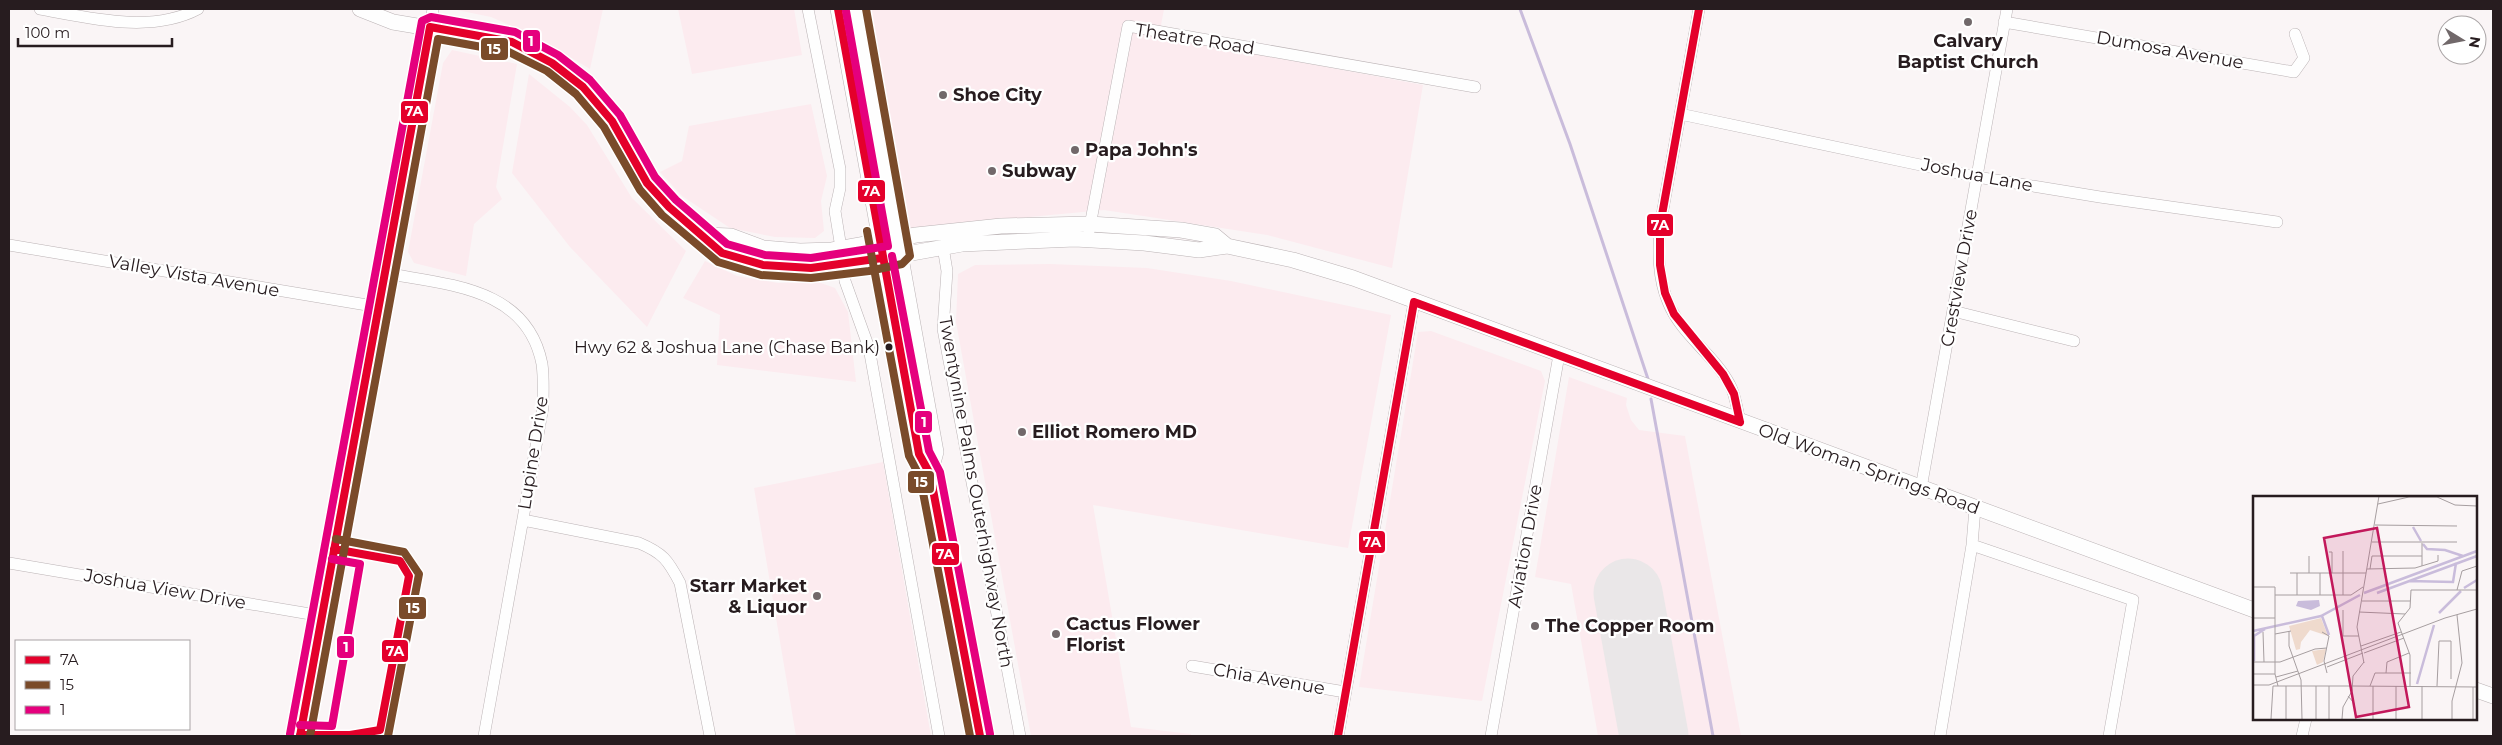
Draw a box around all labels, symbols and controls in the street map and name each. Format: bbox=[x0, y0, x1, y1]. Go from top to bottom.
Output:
scale bar bbox=[18, 15, 171, 47]
north arrow bbox=[2437, 15, 2487, 65]
marker: Calvary Baptist Church bbox=[1962, 16, 1974, 28]
street label: Theatre Road bbox=[1134, 19, 1256, 59]
text: 100 m bbox=[25, 23, 70, 42]
street label: Dumosa Avenue bbox=[2095, 26, 2246, 74]
line badge: 1 bbox=[522, 29, 541, 53]
place label: Calvary Baptist Church bbox=[1897, 30, 2039, 73]
text: 1 bbox=[528, 32, 534, 50]
text: N bbox=[2465, 35, 2485, 49]
line badge: 15 bbox=[480, 37, 509, 61]
text: 15 bbox=[487, 40, 501, 58]
place label: Shoe City bbox=[953, 84, 1042, 106]
marker: Shoe City bbox=[937, 89, 949, 101]
line badge: 7A bbox=[400, 100, 429, 124]
text: 7A bbox=[405, 102, 424, 120]
place label: Papa John's bbox=[1085, 139, 1198, 161]
marker: Papa John's bbox=[1069, 144, 1081, 156]
street label: Joshua Lane bbox=[1918, 153, 2035, 197]
place label: Subway bbox=[1002, 160, 1076, 182]
marker: Subway bbox=[986, 165, 998, 177]
line badge: 7A bbox=[857, 179, 886, 203]
text: 7A bbox=[862, 182, 881, 200]
street label: Crestview Drive bbox=[1936, 207, 1982, 349]
line badge: 7A bbox=[1646, 213, 1674, 237]
text: 7A bbox=[1651, 216, 1670, 234]
street label: Valley Vista Avenue bbox=[107, 250, 281, 302]
street label: Twentynine Palms Outerhighway North bbox=[934, 314, 1018, 670]
place label: Hwy 62 & Joshua Lane (Chase Bank) bbox=[574, 337, 880, 357]
marker: Hwy 62 & Joshua Lane (Chase Bank) bbox=[884, 342, 894, 352]
street label: Lupine Drive bbox=[513, 395, 553, 511]
line badge: 1 bbox=[914, 410, 933, 434]
text: 1 bbox=[921, 413, 927, 431]
street label: Old Woman Springs Road bbox=[1755, 419, 1983, 519]
place label: Elliot Romero MD bbox=[1032, 421, 1197, 443]
marker: Elliot Romero MD bbox=[1016, 426, 1028, 438]
line badge: 15 bbox=[907, 470, 935, 494]
text: 15 bbox=[914, 473, 928, 491]
street label: Aviation Drive bbox=[1503, 482, 1547, 610]
inset map bbox=[2253, 496, 2477, 720]
line badge: 7A bbox=[1358, 530, 1386, 554]
text: 7A bbox=[1363, 533, 1382, 551]
line badge: 7A bbox=[931, 542, 960, 566]
text: 7A bbox=[936, 545, 955, 563]
street label: Joshua View Drive bbox=[81, 564, 248, 614]
place label: Starr Market & Liquor bbox=[690, 575, 807, 618]
marker: Starr Market & Liquor bbox=[811, 590, 823, 602]
line badge: 15 bbox=[398, 596, 427, 620]
text: 15 bbox=[406, 599, 420, 617]
place label: Cactus Flower Florist bbox=[1066, 613, 1200, 656]
place label: The Copper Room bbox=[1545, 615, 1714, 637]
marker: The Copper Room bbox=[1529, 620, 1541, 632]
marker: Cactus Flower Florist bbox=[1050, 628, 1062, 640]
line badge: 1 bbox=[336, 635, 355, 659]
text: 1 bbox=[343, 638, 349, 656]
line badge: 7A bbox=[381, 639, 409, 663]
legend bbox=[15, 640, 190, 730]
text: 7A bbox=[386, 642, 405, 660]
text: 7A bbox=[60, 650, 79, 669]
street label: Chia Avenue bbox=[1211, 658, 1327, 700]
text: 15 bbox=[60, 675, 74, 694]
text: 1 bbox=[60, 700, 65, 719]

